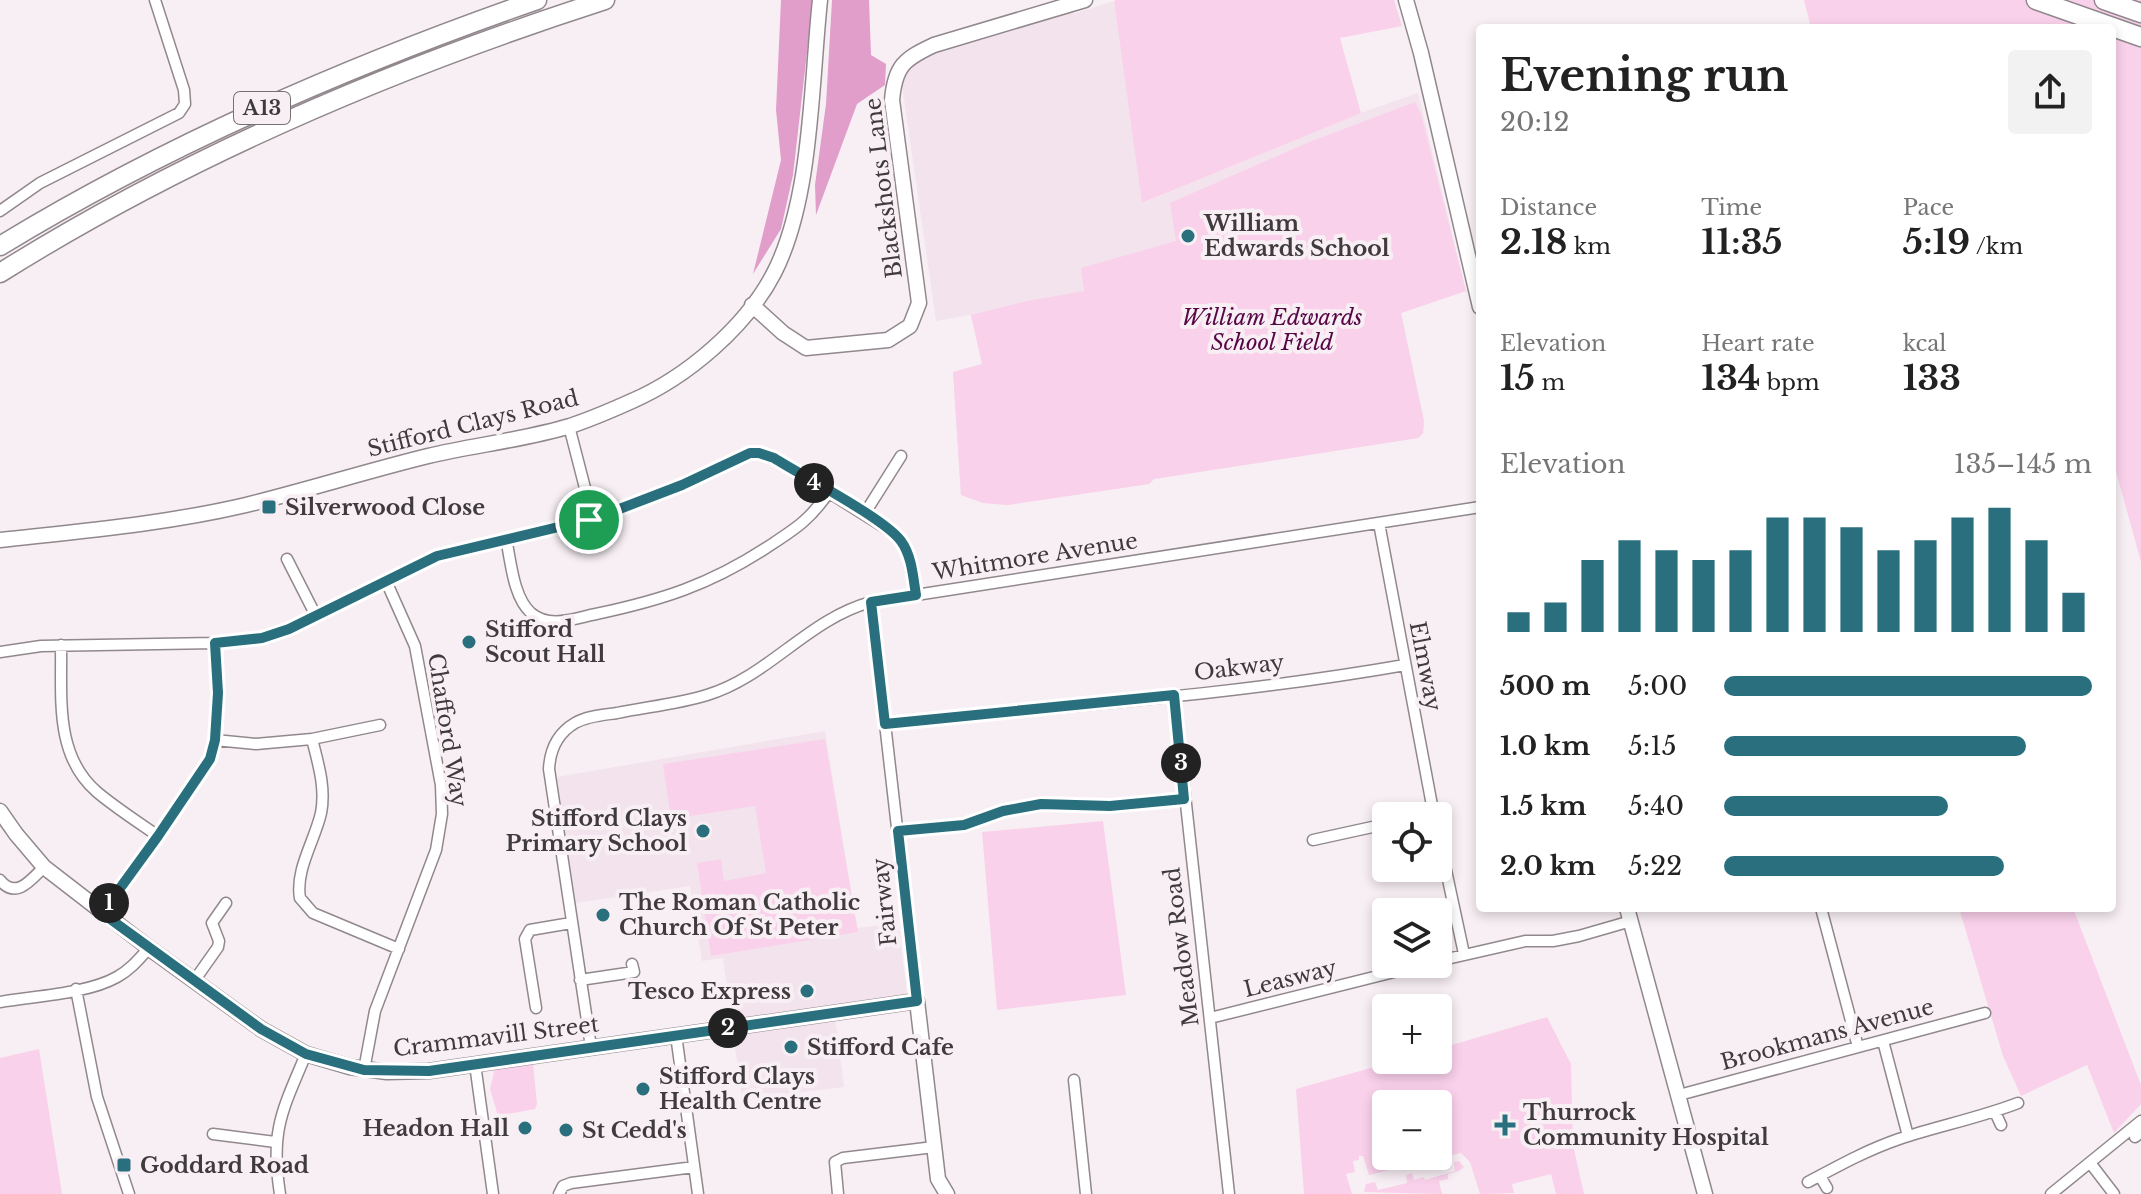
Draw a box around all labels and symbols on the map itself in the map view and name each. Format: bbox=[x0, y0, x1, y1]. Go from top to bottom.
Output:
road number: A13 bbox=[234, 92, 290, 124]
street label: Blackshots Lane bbox=[859, 96, 908, 280]
place label: William Edwards School bbox=[1203, 210, 1390, 262]
marker: William Edwards School bbox=[1179, 227, 1197, 245]
park label: William Edwards School Field bbox=[1182, 304, 1362, 356]
street label: Stifford Clays Road bbox=[365, 384, 582, 463]
pin: 4 bbox=[794, 463, 834, 503]
pin bbox=[555, 486, 623, 554]
place label: Silverwood Close bbox=[285, 494, 485, 521]
marker: Silverwood Close bbox=[260, 498, 278, 516]
street label: Whitmore Avenue bbox=[930, 527, 1140, 586]
place label: Stifford Scout Hall bbox=[485, 616, 606, 668]
street label: Elmway bbox=[1404, 619, 1447, 713]
marker: Stifford Scout Hall bbox=[460, 633, 478, 651]
street label: Oakway bbox=[1192, 649, 1286, 686]
street label: Chafford Way bbox=[422, 651, 473, 809]
pin: 3 bbox=[1161, 743, 1201, 783]
place label: Stifford Clays Primary School bbox=[505, 805, 687, 857]
marker: Stifford Clays Primary School bbox=[694, 822, 712, 840]
street label: Fairway bbox=[866, 857, 903, 947]
street label: Meadow Road bbox=[1158, 866, 1205, 1028]
pin: 1 bbox=[89, 883, 129, 923]
place label: The Roman Catholic Church Of St Peter bbox=[619, 889, 860, 941]
marker: The Roman Catholic Church Of St Peter bbox=[594, 906, 612, 924]
street label: Leasway bbox=[1241, 954, 1339, 1003]
place label: Tesco Express bbox=[628, 978, 791, 1005]
marker: Tesco Express bbox=[798, 982, 816, 1000]
street label: Brookmans Avenue bbox=[1718, 993, 1937, 1076]
pin: 2 bbox=[708, 1008, 748, 1048]
street label: Crammavill Street bbox=[392, 1010, 601, 1063]
place label: Stifford Cafe bbox=[807, 1034, 954, 1061]
marker: Stifford Cafe bbox=[782, 1038, 800, 1056]
place label: Stifford Clays Health Centre bbox=[659, 1063, 822, 1115]
marker: Stifford Clays Health Centre bbox=[634, 1080, 652, 1098]
place label: Thurrock Community Hospital bbox=[1523, 1099, 1769, 1151]
marker: Thurrock Community Hospital bbox=[1494, 1114, 1516, 1136]
place label: Headon Hall bbox=[363, 1115, 509, 1142]
place label: St Cedd's bbox=[582, 1117, 687, 1144]
marker: Headon Hall bbox=[516, 1119, 534, 1137]
marker: St Cedd's bbox=[557, 1121, 575, 1139]
place label: Goddard Road bbox=[140, 1152, 309, 1179]
marker: Goddard Road bbox=[115, 1156, 133, 1174]

